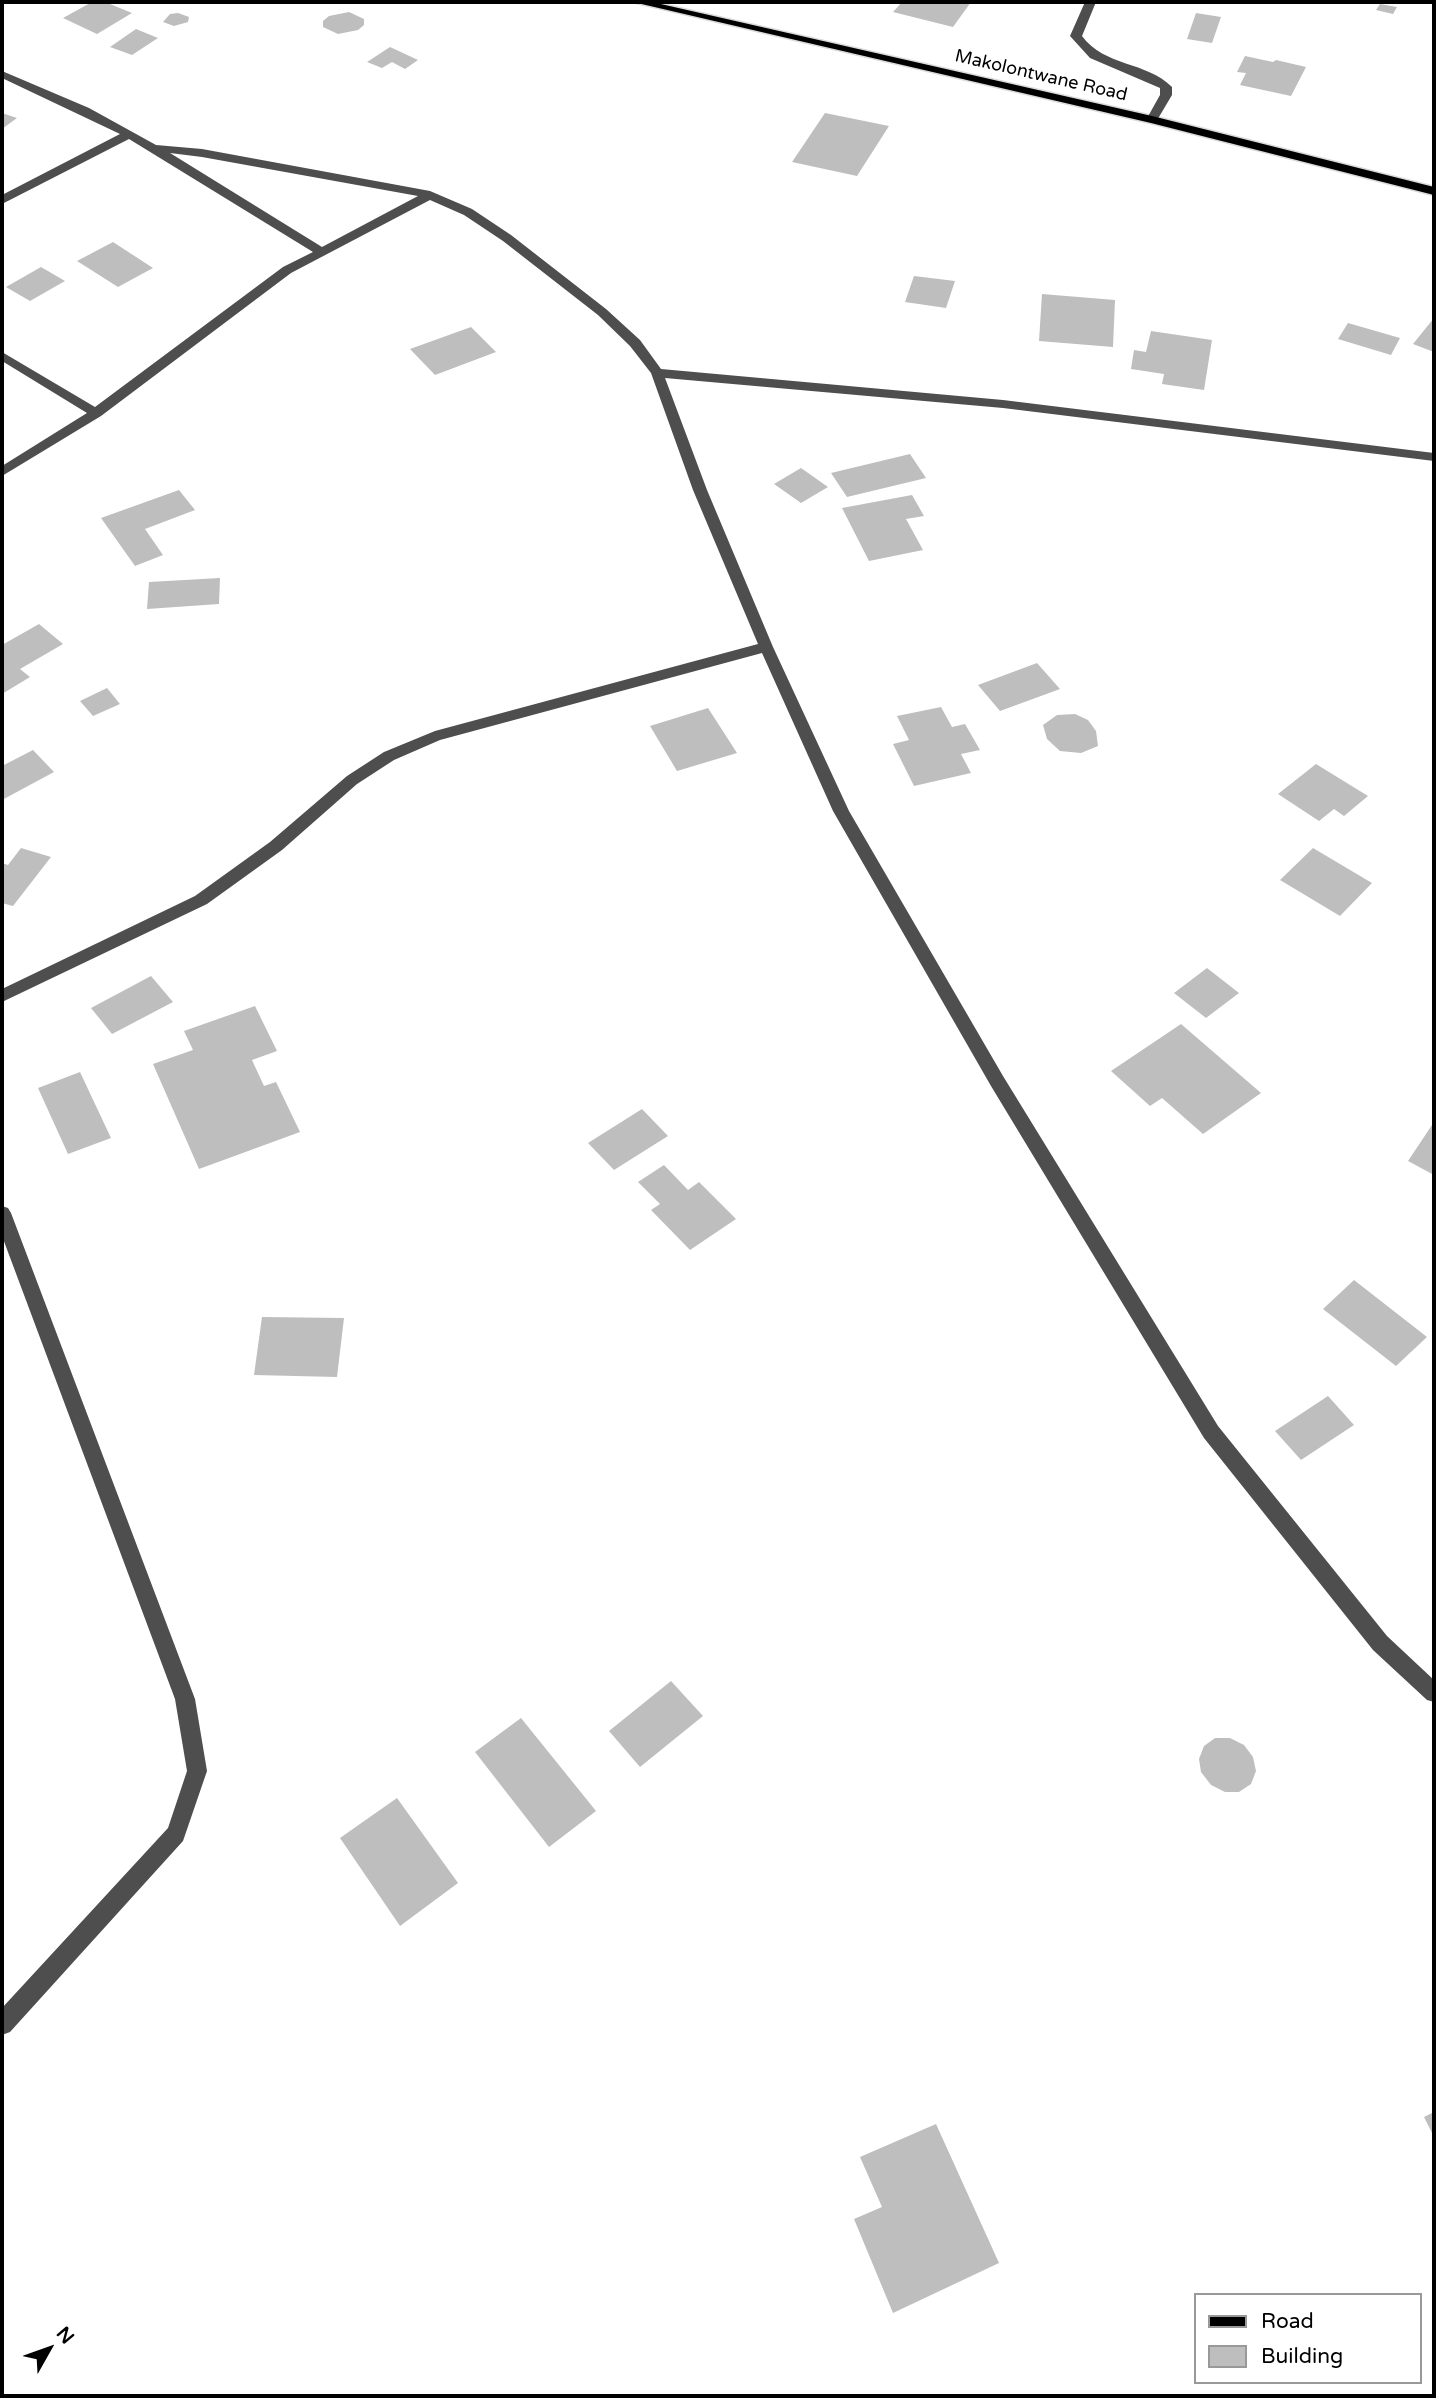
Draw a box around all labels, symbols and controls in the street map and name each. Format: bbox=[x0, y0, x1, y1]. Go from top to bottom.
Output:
street label: Makolontwane Road bbox=[953, 46, 1129, 106]
legend bbox=[1194, 2293, 1422, 2384]
text: Road bbox=[1261, 2309, 1314, 2334]
north arrow bbox=[14, 2314, 84, 2384]
text: N bbox=[52, 2323, 78, 2348]
text: Building bbox=[1261, 2344, 1343, 2369]

